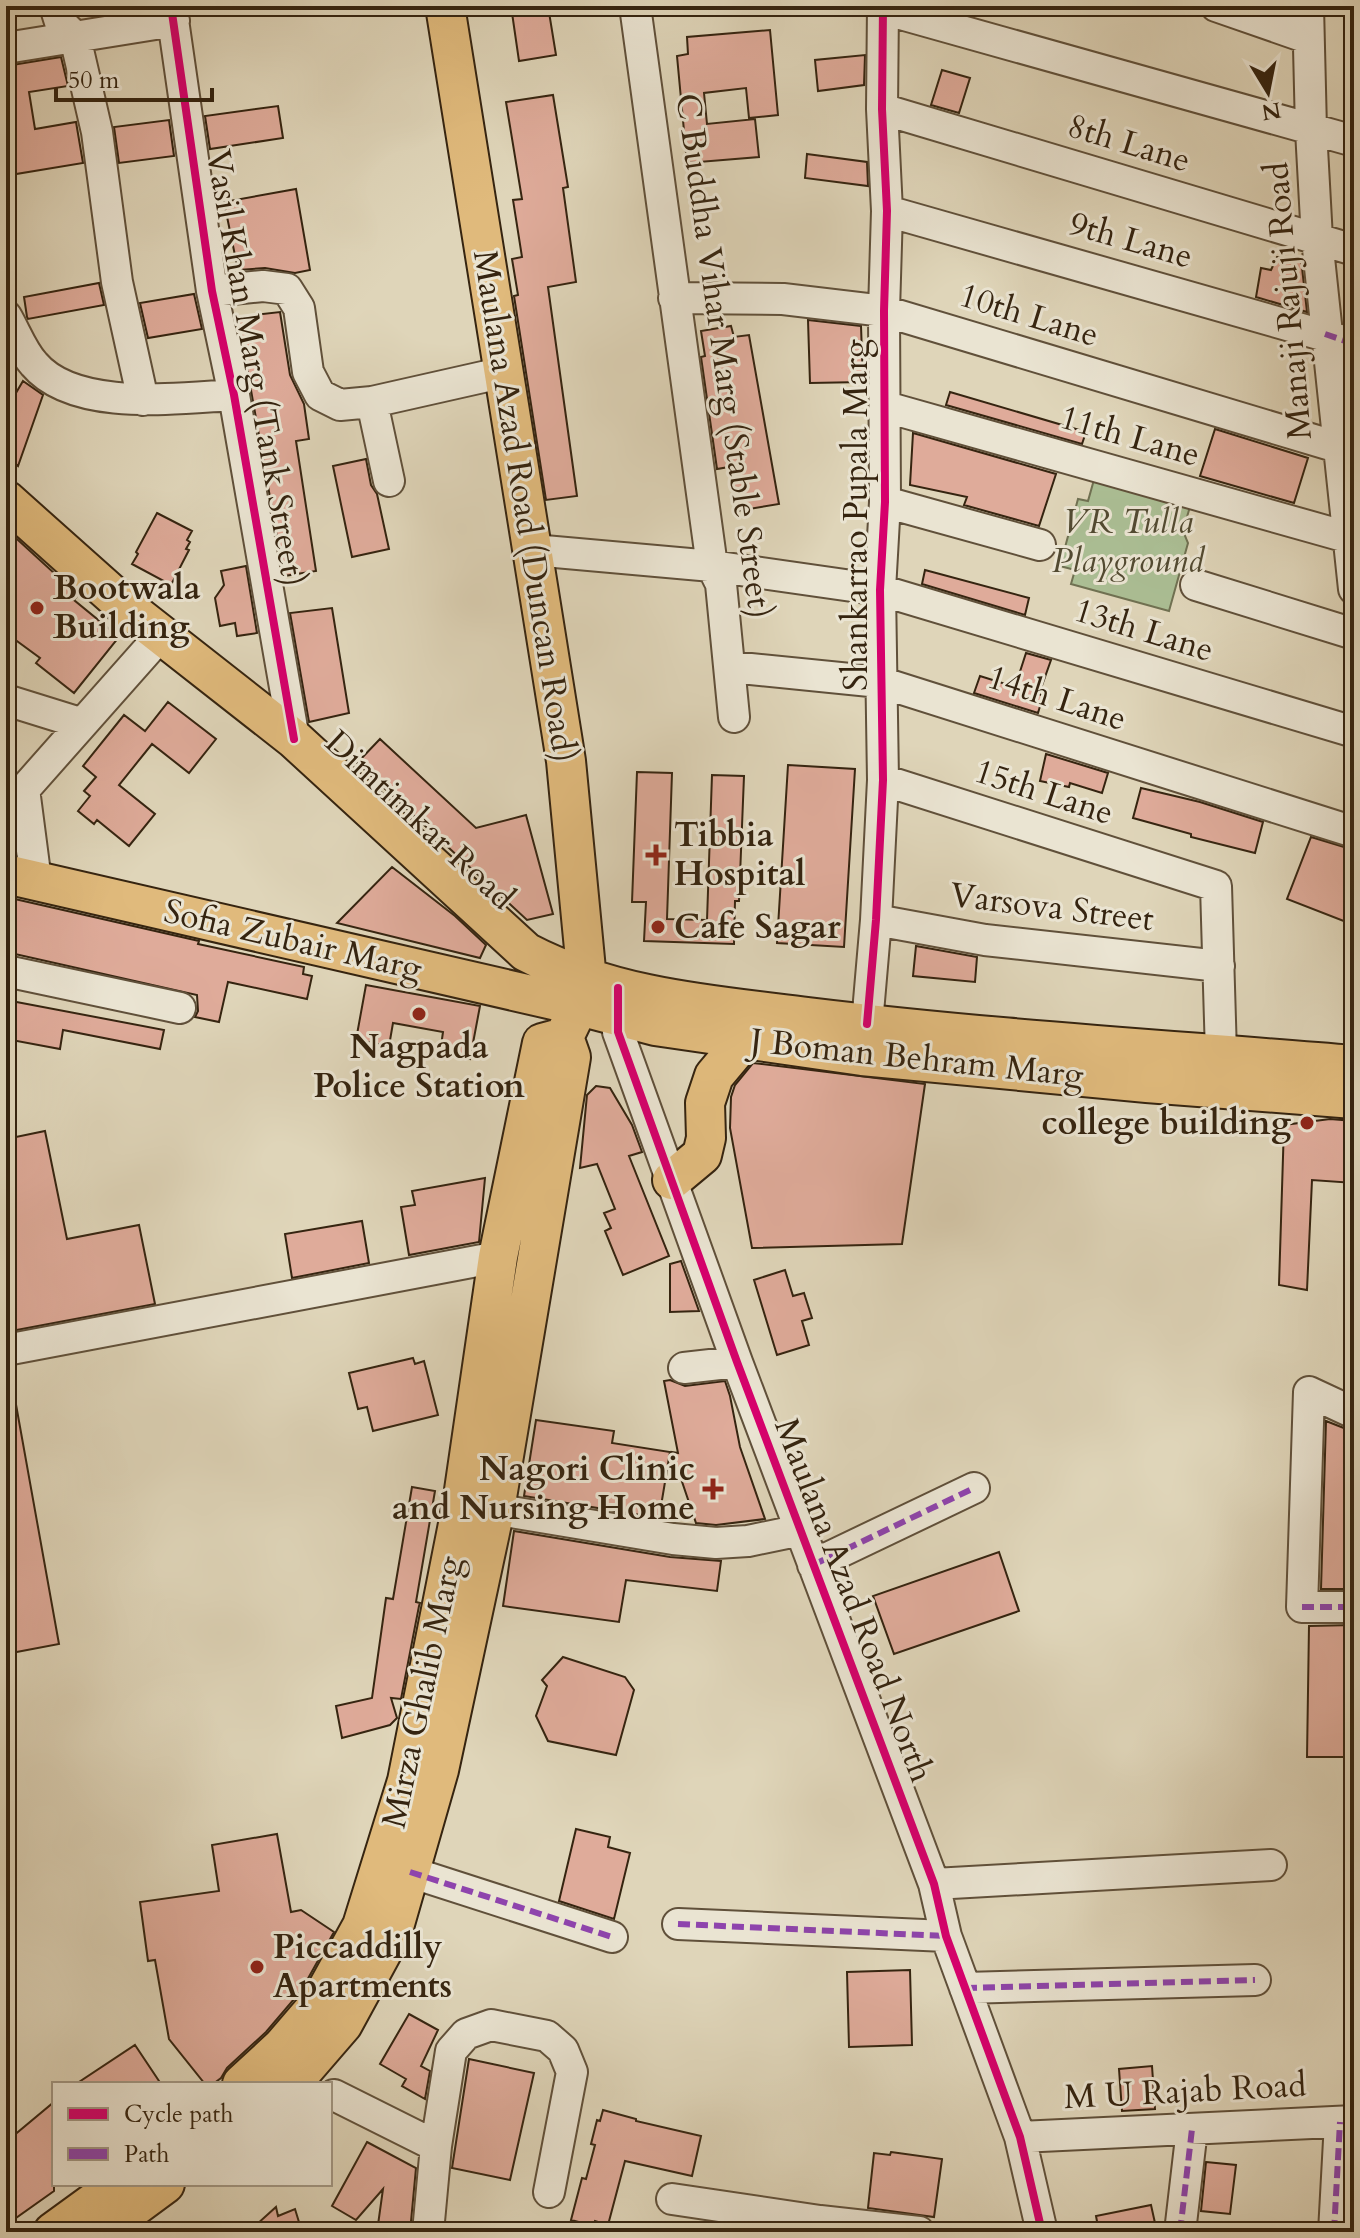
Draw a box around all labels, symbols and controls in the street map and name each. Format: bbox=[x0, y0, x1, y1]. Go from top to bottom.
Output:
scale bar bbox=[56, 52, 212, 102]
north arrow bbox=[1228, 52, 1308, 132]
text: 50 m bbox=[68, 64, 120, 97]
street label: C Buddha Vihar Marg (Stable Street) bbox=[664, 91, 784, 621]
text: N bbox=[1259, 94, 1283, 127]
street label: 8th Lane bbox=[1062, 103, 1196, 183]
street label: Vasil Khan Marg (Tank Street) bbox=[195, 146, 317, 590]
street label: Manaji Rajuji Road bbox=[1253, 160, 1323, 442]
street label: 9th Lane bbox=[1064, 201, 1198, 279]
street label: Maulana Azad Road (Duncan Road) bbox=[462, 247, 588, 765]
street label: 10th Lane bbox=[954, 272, 1104, 358]
street label: Shankarrao Pupala Marg bbox=[833, 339, 879, 691]
street label: 11th Lane bbox=[1055, 394, 1205, 478]
park label: VR Tulla Playground bbox=[1052, 499, 1206, 584]
place label: Bootwala Building bbox=[53, 565, 201, 650]
street label: 13th Lane bbox=[1069, 587, 1219, 673]
marker: Bootwala Building bbox=[28, 599, 46, 617]
street label: 14th Lane bbox=[982, 654, 1132, 742]
street label: Dimtimkar Road bbox=[315, 720, 525, 920]
street label: 15th Lane bbox=[969, 748, 1119, 836]
place label: Tibbia Hospital bbox=[674, 812, 805, 897]
marker: Tibbia Hospital bbox=[645, 844, 667, 866]
street label: Varsova Street bbox=[948, 872, 1157, 942]
street label: Sofia Zubair Marg bbox=[159, 888, 427, 992]
place label: Cafe Sagar bbox=[674, 904, 841, 950]
marker: Cafe Sagar bbox=[649, 918, 667, 936]
marker: Nagpada Police Station bbox=[410, 1005, 428, 1023]
street label: J Boman Behram Marg bbox=[743, 1017, 1086, 1098]
place label: Nagpada Police Station bbox=[313, 1024, 525, 1109]
place label: college building bbox=[1041, 1100, 1292, 1146]
marker: college building bbox=[1298, 1114, 1316, 1132]
street label: Maulana Azad Road North bbox=[763, 1411, 945, 1789]
place label: Nagori Clinic and Nursing Home bbox=[392, 1446, 695, 1531]
marker: Nagori Clinic and Nursing Home bbox=[702, 1478, 724, 1500]
street label: Mirza Ghalib Marg bbox=[371, 1552, 473, 1832]
place label: Piccaddilly Apartments bbox=[273, 1924, 452, 2009]
marker: Piccaddilly Apartments bbox=[248, 1958, 266, 1976]
street label: M U Rajab Road bbox=[1063, 2062, 1307, 2120]
legend bbox=[52, 2082, 332, 2186]
text: Cycle path bbox=[124, 2098, 233, 2131]
text: Path bbox=[124, 2138, 169, 2171]

